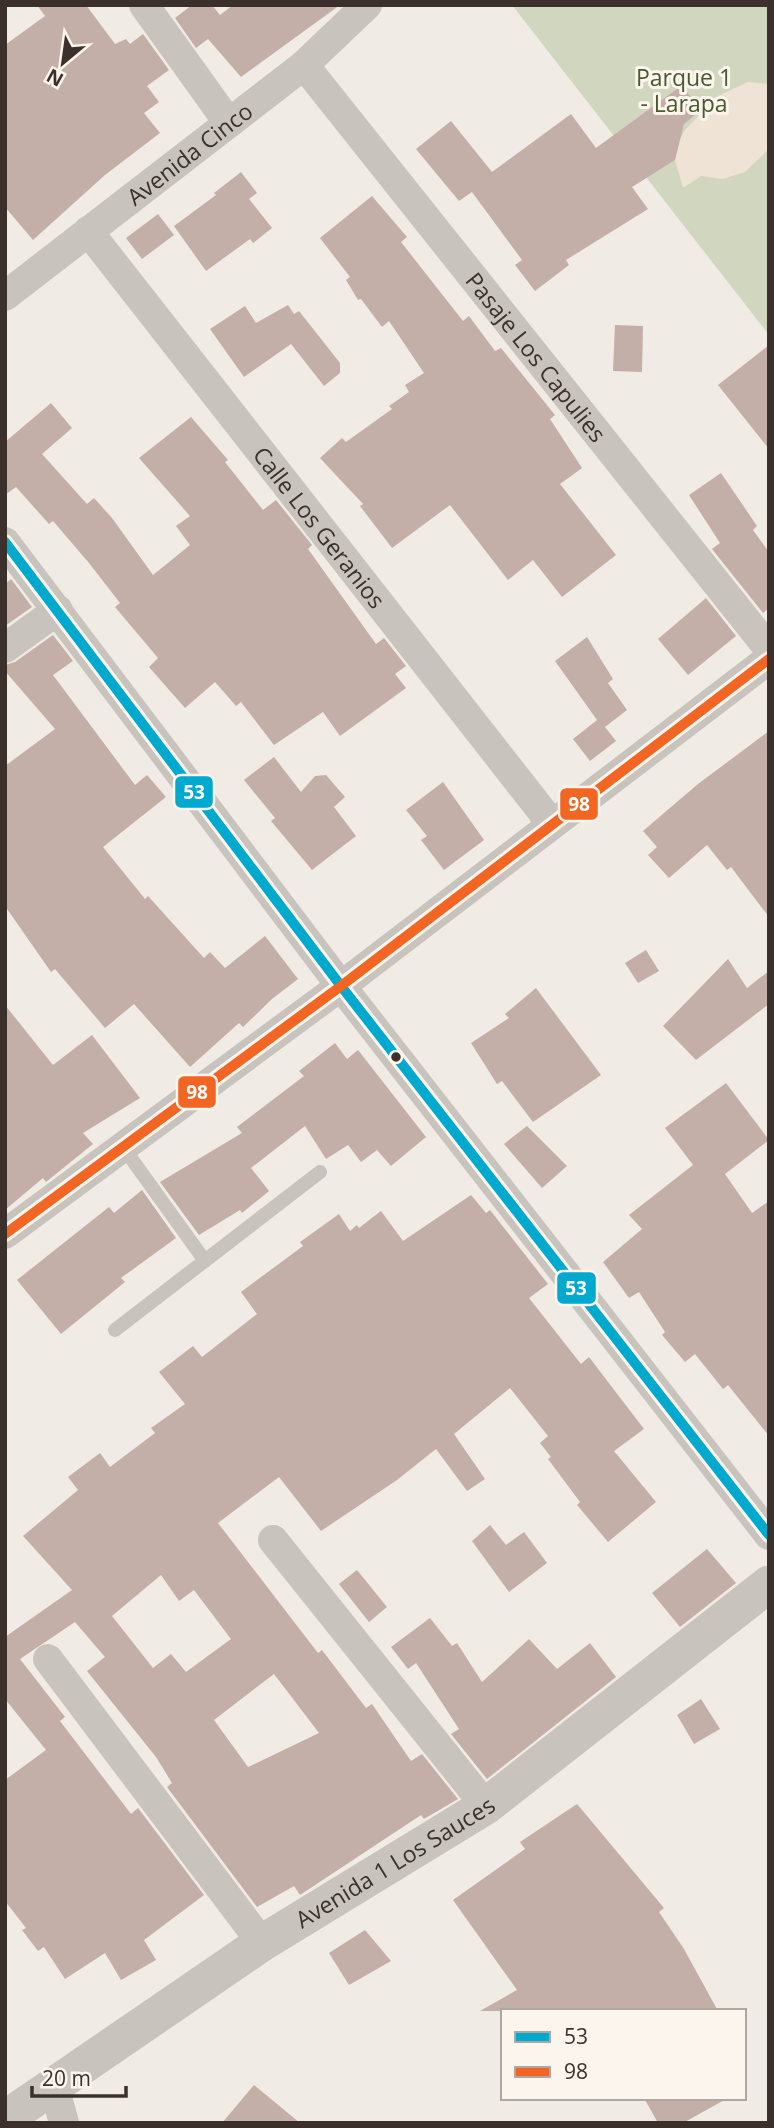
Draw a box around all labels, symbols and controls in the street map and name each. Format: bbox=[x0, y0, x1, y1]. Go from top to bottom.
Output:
north arrow bbox=[28, 28, 98, 98]
park label: Parque 1 - Larapa bbox=[636, 61, 732, 119]
text: N bbox=[42, 63, 68, 93]
street label: Avenida Cinco bbox=[120, 95, 259, 212]
street label: Pasaje Los Capulies bbox=[459, 265, 614, 448]
street label: Calle Los Geranios bbox=[246, 440, 393, 615]
line badge: 53 bbox=[174, 775, 214, 809]
text: 53 bbox=[183, 779, 205, 805]
line badge: 98 bbox=[559, 787, 599, 821]
text: 98 bbox=[568, 791, 590, 817]
unlabelled marker bbox=[389, 1050, 403, 1064]
line badge: 98 bbox=[177, 1075, 217, 1109]
text: 98 bbox=[186, 1079, 208, 1105]
line badge: 53 bbox=[556, 1271, 597, 1305]
text: 53 bbox=[565, 1275, 587, 1301]
street label: Avenida 1 Los Sauces bbox=[289, 1789, 501, 1935]
legend bbox=[501, 2009, 746, 2100]
text: 53 bbox=[564, 2022, 588, 2050]
scale bar bbox=[32, 2054, 126, 2098]
text: 98 bbox=[564, 2057, 588, 2085]
text: 20 m bbox=[42, 2064, 91, 2092]

